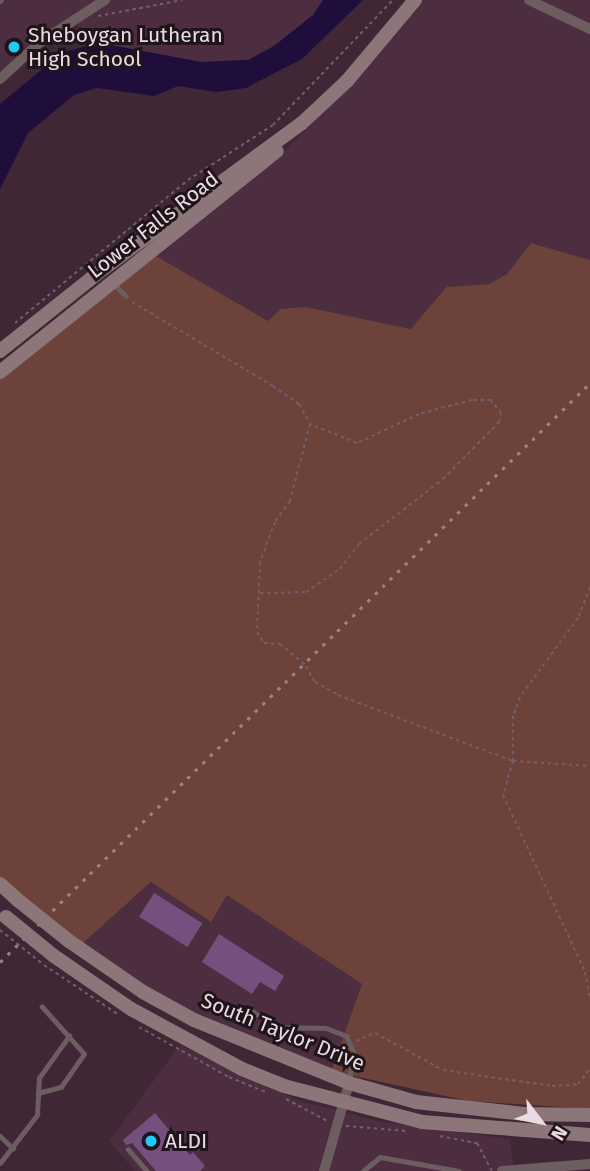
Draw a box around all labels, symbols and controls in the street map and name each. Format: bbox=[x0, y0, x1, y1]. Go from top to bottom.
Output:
place label: Sheboygan Lutheran High School bbox=[28, 22, 223, 72]
marker: Sheboygan Lutheran High School bbox=[6, 39, 22, 55]
street label: Lower Falls Road bbox=[83, 166, 223, 284]
street label: South Taylor Drive bbox=[198, 988, 368, 1076]
north arrow bbox=[506, 1087, 576, 1157]
text: N bbox=[546, 1122, 572, 1145]
place label: ALDI bbox=[165, 1128, 207, 1154]
marker: ALDI bbox=[143, 1133, 159, 1149]

